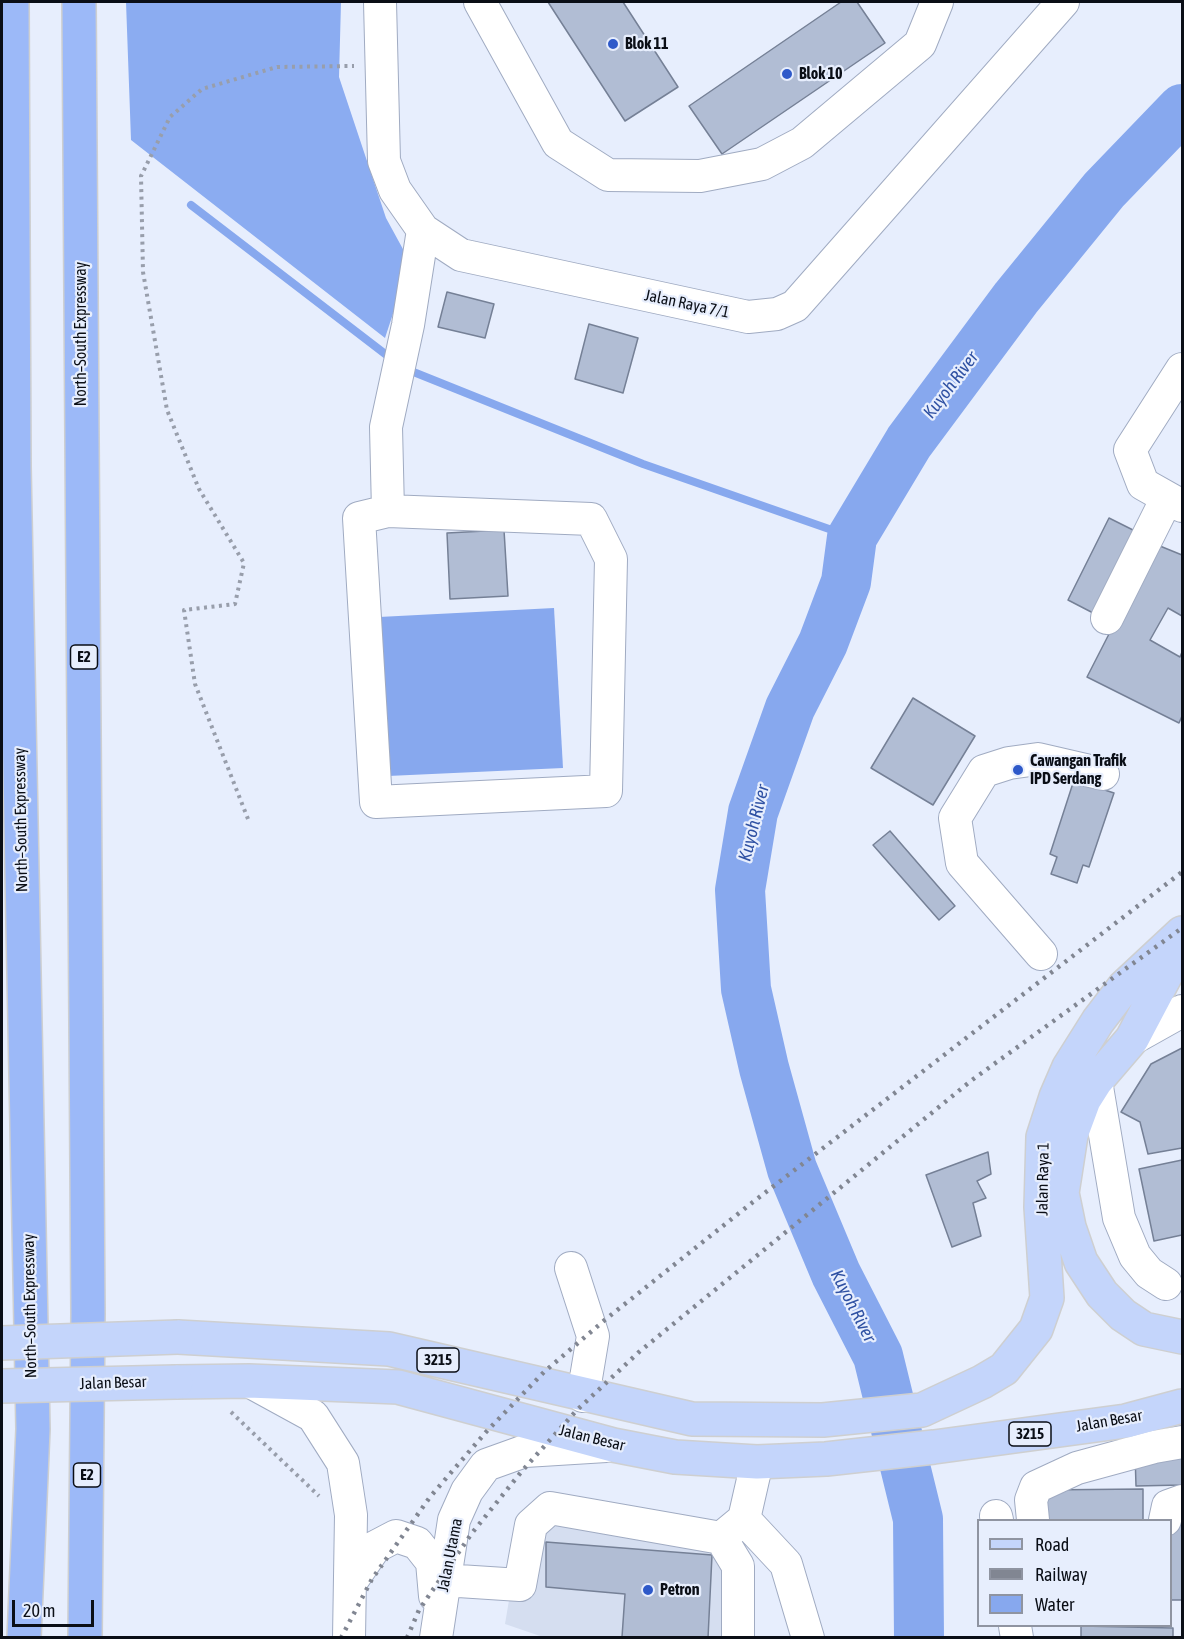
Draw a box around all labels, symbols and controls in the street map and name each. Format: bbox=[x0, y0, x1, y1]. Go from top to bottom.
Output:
place label: Blok 11 bbox=[625, 34, 668, 54]
marker: Blok 11 bbox=[606, 37, 620, 51]
place label: Blok 10 bbox=[799, 64, 842, 84]
marker: Blok 10 bbox=[780, 67, 794, 81]
street label: North–South Expressway bbox=[71, 262, 91, 406]
street label: Jalan Raya 7/1 bbox=[643, 286, 731, 322]
water label: Kuyoh River bbox=[919, 347, 983, 423]
road number: E2 bbox=[70, 645, 98, 669]
street label: North–South Expressway bbox=[10, 748, 32, 892]
place label: Cawangan Trafik IPD Serdang bbox=[1030, 751, 1126, 789]
marker: Cawangan Trafik IPD Serdang bbox=[1011, 763, 1025, 777]
water label: Kuyoh River bbox=[734, 783, 774, 863]
street label: Jalan Raya 1 bbox=[1033, 1142, 1053, 1216]
street label: North–South Expressway bbox=[19, 1234, 41, 1378]
water label: Kuyoh River bbox=[826, 1266, 880, 1346]
road number: 3215 bbox=[417, 1348, 459, 1372]
street label: Jalan Besar bbox=[79, 1372, 147, 1394]
street label: Jalan Besar bbox=[1074, 1406, 1144, 1436]
street label: Jalan Besar bbox=[557, 1421, 627, 1455]
road number: 3215 bbox=[1009, 1422, 1051, 1446]
road number: E2 bbox=[74, 1463, 100, 1487]
street label: Jalan Utama bbox=[433, 1517, 467, 1593]
legend bbox=[977, 1519, 1172, 1627]
text: Road bbox=[1035, 1534, 1069, 1555]
text: Railway bbox=[1035, 1564, 1087, 1585]
place label: Petron bbox=[660, 1580, 700, 1600]
marker: Petron bbox=[641, 1583, 655, 1597]
scale bar bbox=[15, 1588, 98, 1626]
text: Water bbox=[1035, 1594, 1074, 1615]
text: 20 m bbox=[23, 1600, 55, 1621]

